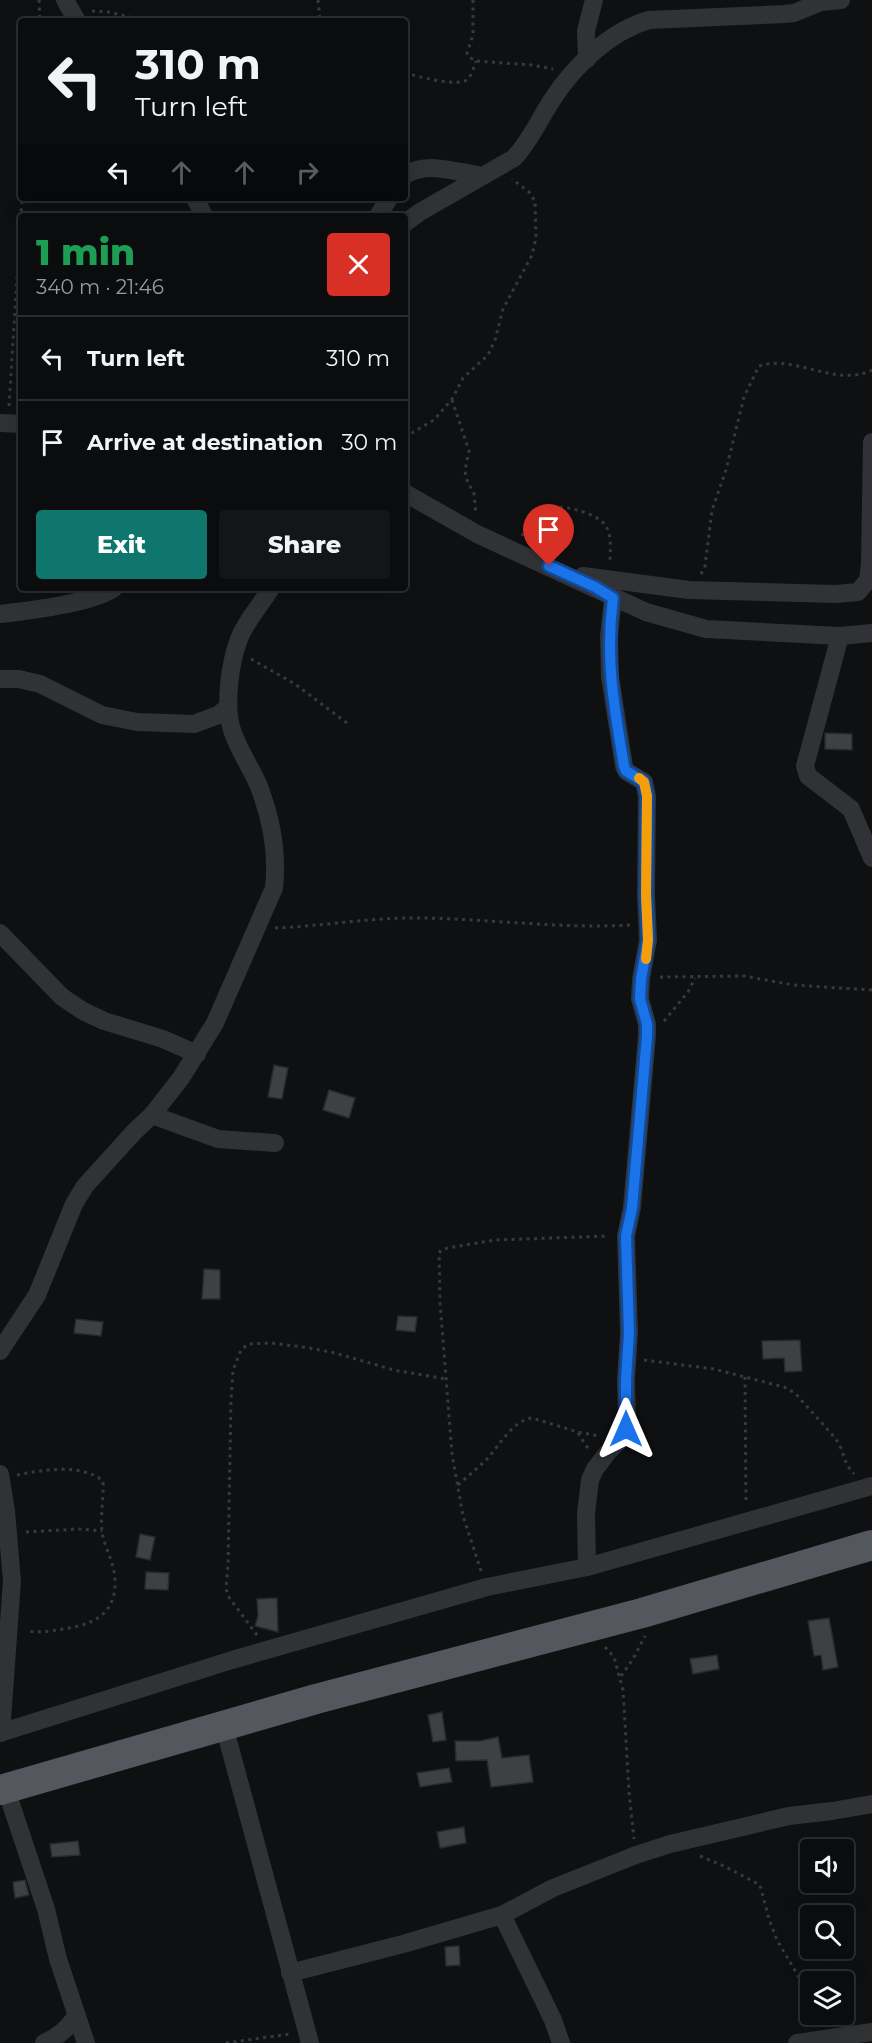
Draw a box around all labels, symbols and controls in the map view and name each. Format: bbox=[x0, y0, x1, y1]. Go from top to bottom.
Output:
text: 310 m bbox=[135, 38, 261, 90]
icon: left bbox=[36, 42, 114, 120]
text: Turn left bbox=[135, 90, 248, 123]
icon: left bbox=[102, 156, 135, 189]
icon: ahead bbox=[165, 156, 198, 189]
icon: ahead bbox=[228, 156, 261, 189]
icon: right bbox=[291, 156, 324, 189]
text: 1 min bbox=[36, 230, 135, 274]
button: close bbox=[327, 233, 390, 296]
text: 340 m · 21:46 bbox=[36, 275, 164, 299]
icon: left bbox=[36, 342, 69, 375]
text: Turn left bbox=[87, 345, 185, 372]
text: 310 m bbox=[326, 345, 390, 372]
icon: arrive bbox=[36, 426, 69, 459]
text: Arrive at destination bbox=[87, 429, 323, 456]
text: 30 m bbox=[341, 429, 397, 456]
pin bbox=[523, 504, 574, 566]
button: Exit bbox=[36, 510, 207, 579]
button: Share bbox=[219, 510, 390, 579]
icon: arrive bbox=[532, 513, 565, 546]
position arrow bbox=[594, 1397, 658, 1461]
map controls bbox=[800, 1839, 854, 2025]
button: sound bbox=[800, 1839, 854, 1893]
button: search bbox=[800, 1905, 854, 1959]
button: layers bbox=[800, 1971, 854, 2025]

